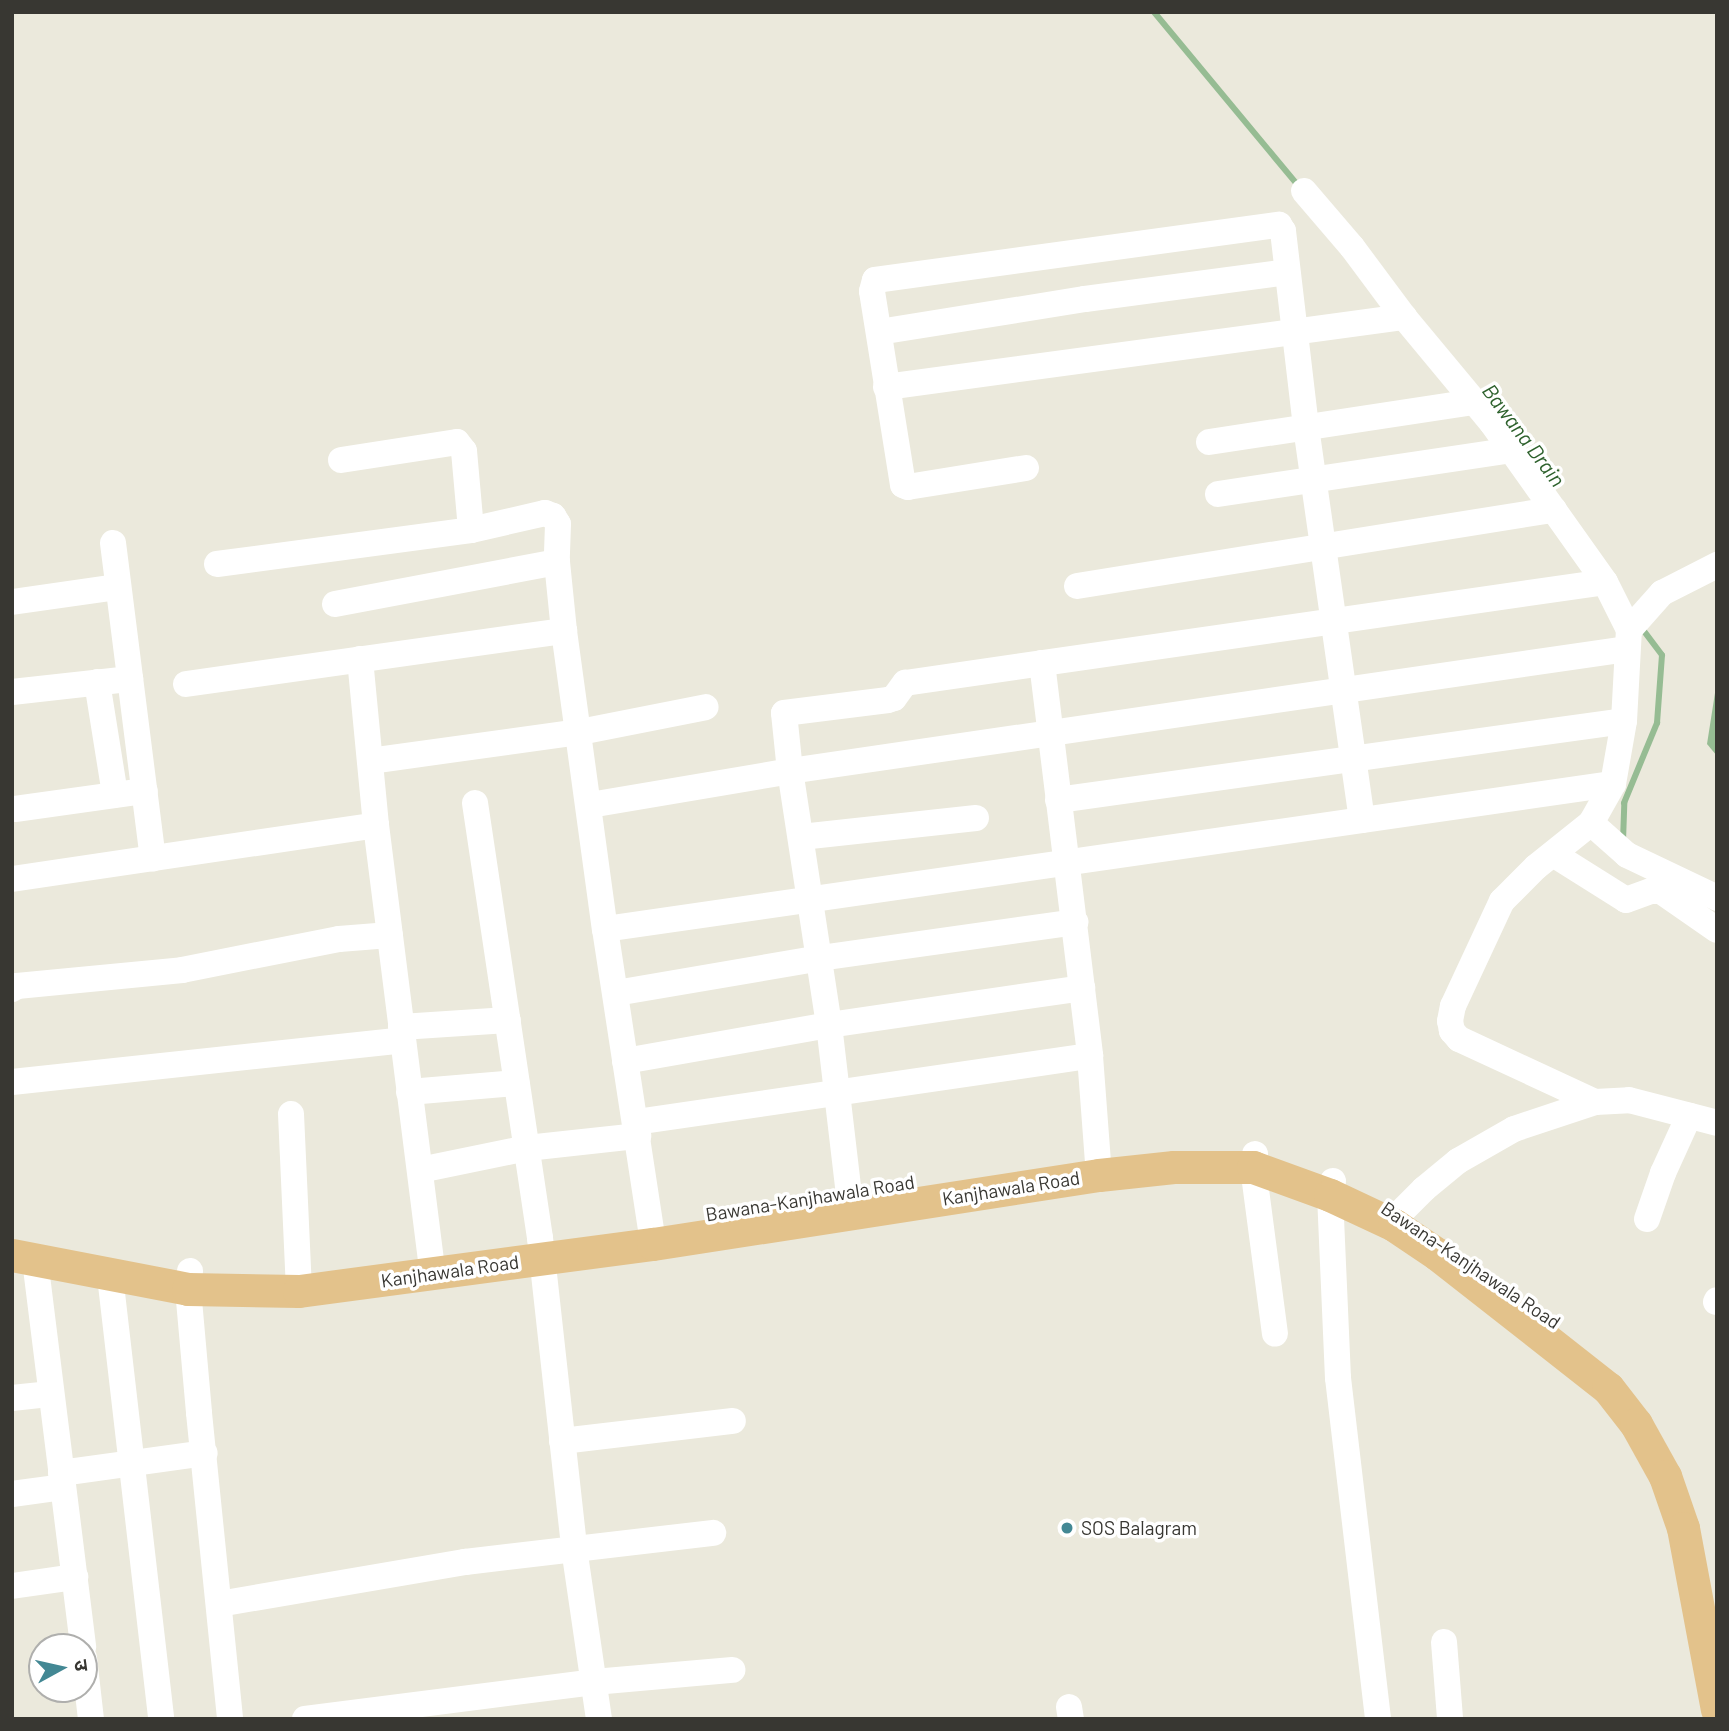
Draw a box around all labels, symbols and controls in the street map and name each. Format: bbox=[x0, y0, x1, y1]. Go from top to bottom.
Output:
water label: Bawana Drain bbox=[1477, 379, 1571, 491]
street label: Kanjhawala Road bbox=[941, 1166, 1081, 1210]
street label: Bawana-Kanjhawala Road bbox=[704, 1170, 916, 1226]
street label: Bawana-Kanjhawala Road bbox=[1377, 1197, 1565, 1333]
street label: Kanjhawala Road bbox=[380, 1250, 520, 1292]
place label: SOS Balagram bbox=[1081, 1517, 1197, 1539]
marker: SOS Balagram bbox=[1059, 1520, 1075, 1536]
north arrow bbox=[28, 1633, 98, 1703]
text: उ bbox=[70, 1658, 94, 1672]

